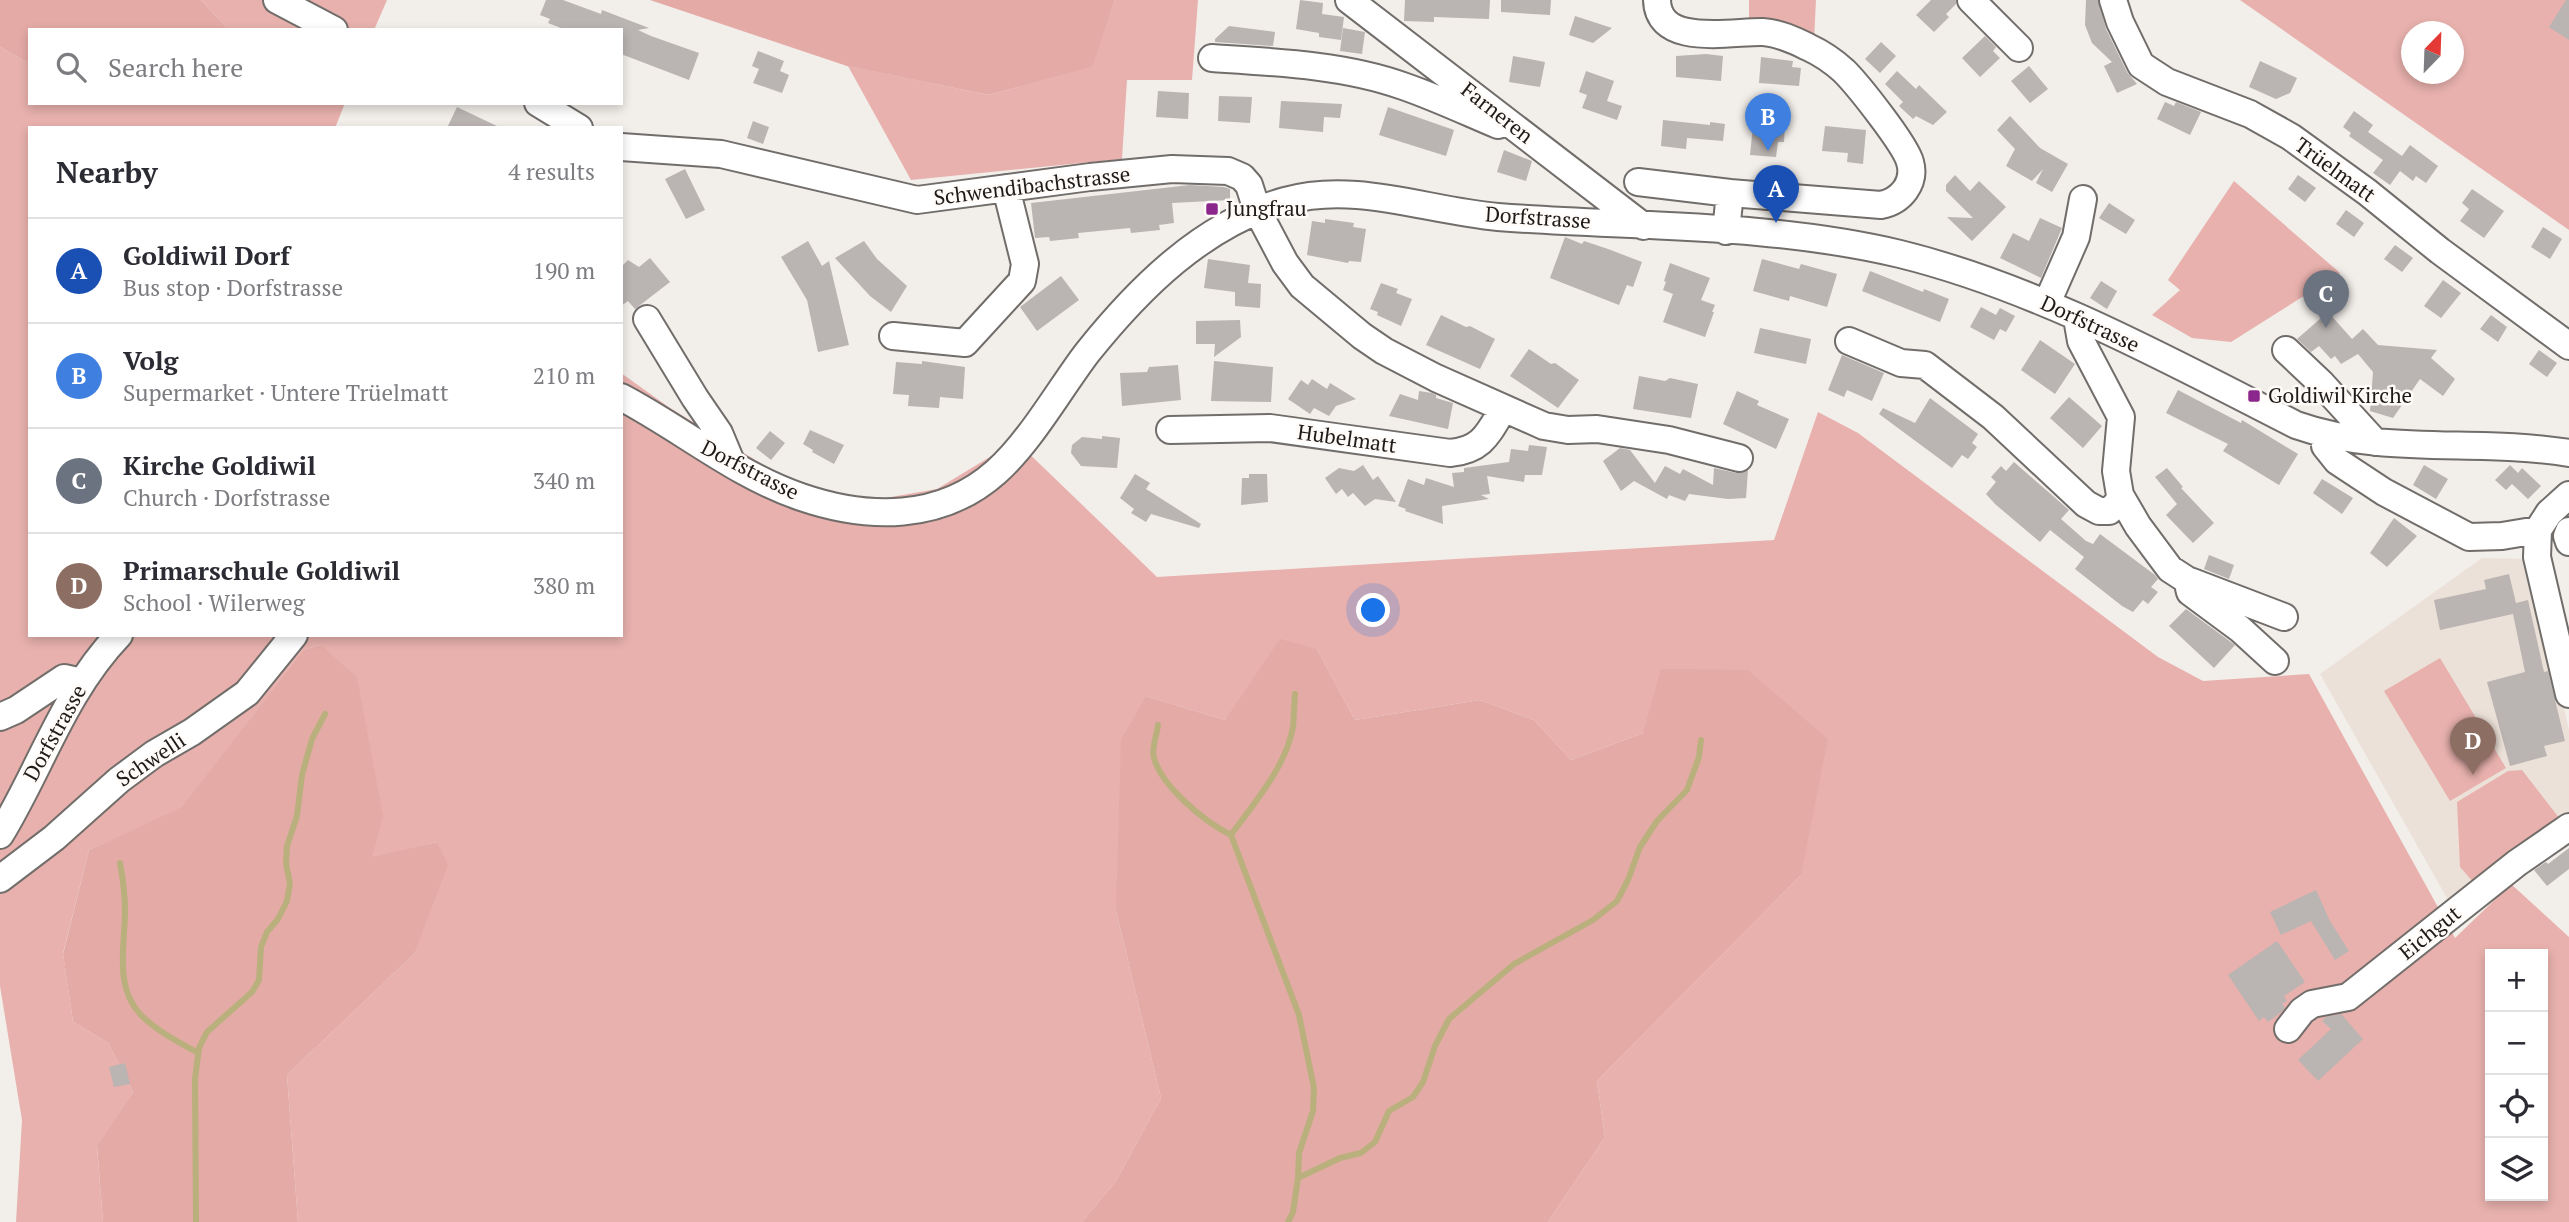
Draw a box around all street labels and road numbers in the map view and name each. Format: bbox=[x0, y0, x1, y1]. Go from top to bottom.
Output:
street label: Farneren bbox=[1456, 75, 1540, 149]
street label: Trüelmatt bbox=[2289, 130, 2382, 208]
street label: Schwendibachstrasse bbox=[932, 159, 1132, 211]
street label: Dorfstrasse bbox=[1484, 199, 1592, 235]
street label: Dorfstrasse bbox=[2036, 288, 2144, 358]
street label: Hubelmatt bbox=[1296, 417, 1399, 459]
street label: Dorfstrasse bbox=[697, 433, 804, 506]
street label: Dorfstrasse bbox=[16, 679, 92, 786]
street label: Schwelli bbox=[110, 726, 191, 793]
street label: Eichgut bbox=[2393, 899, 2466, 966]

